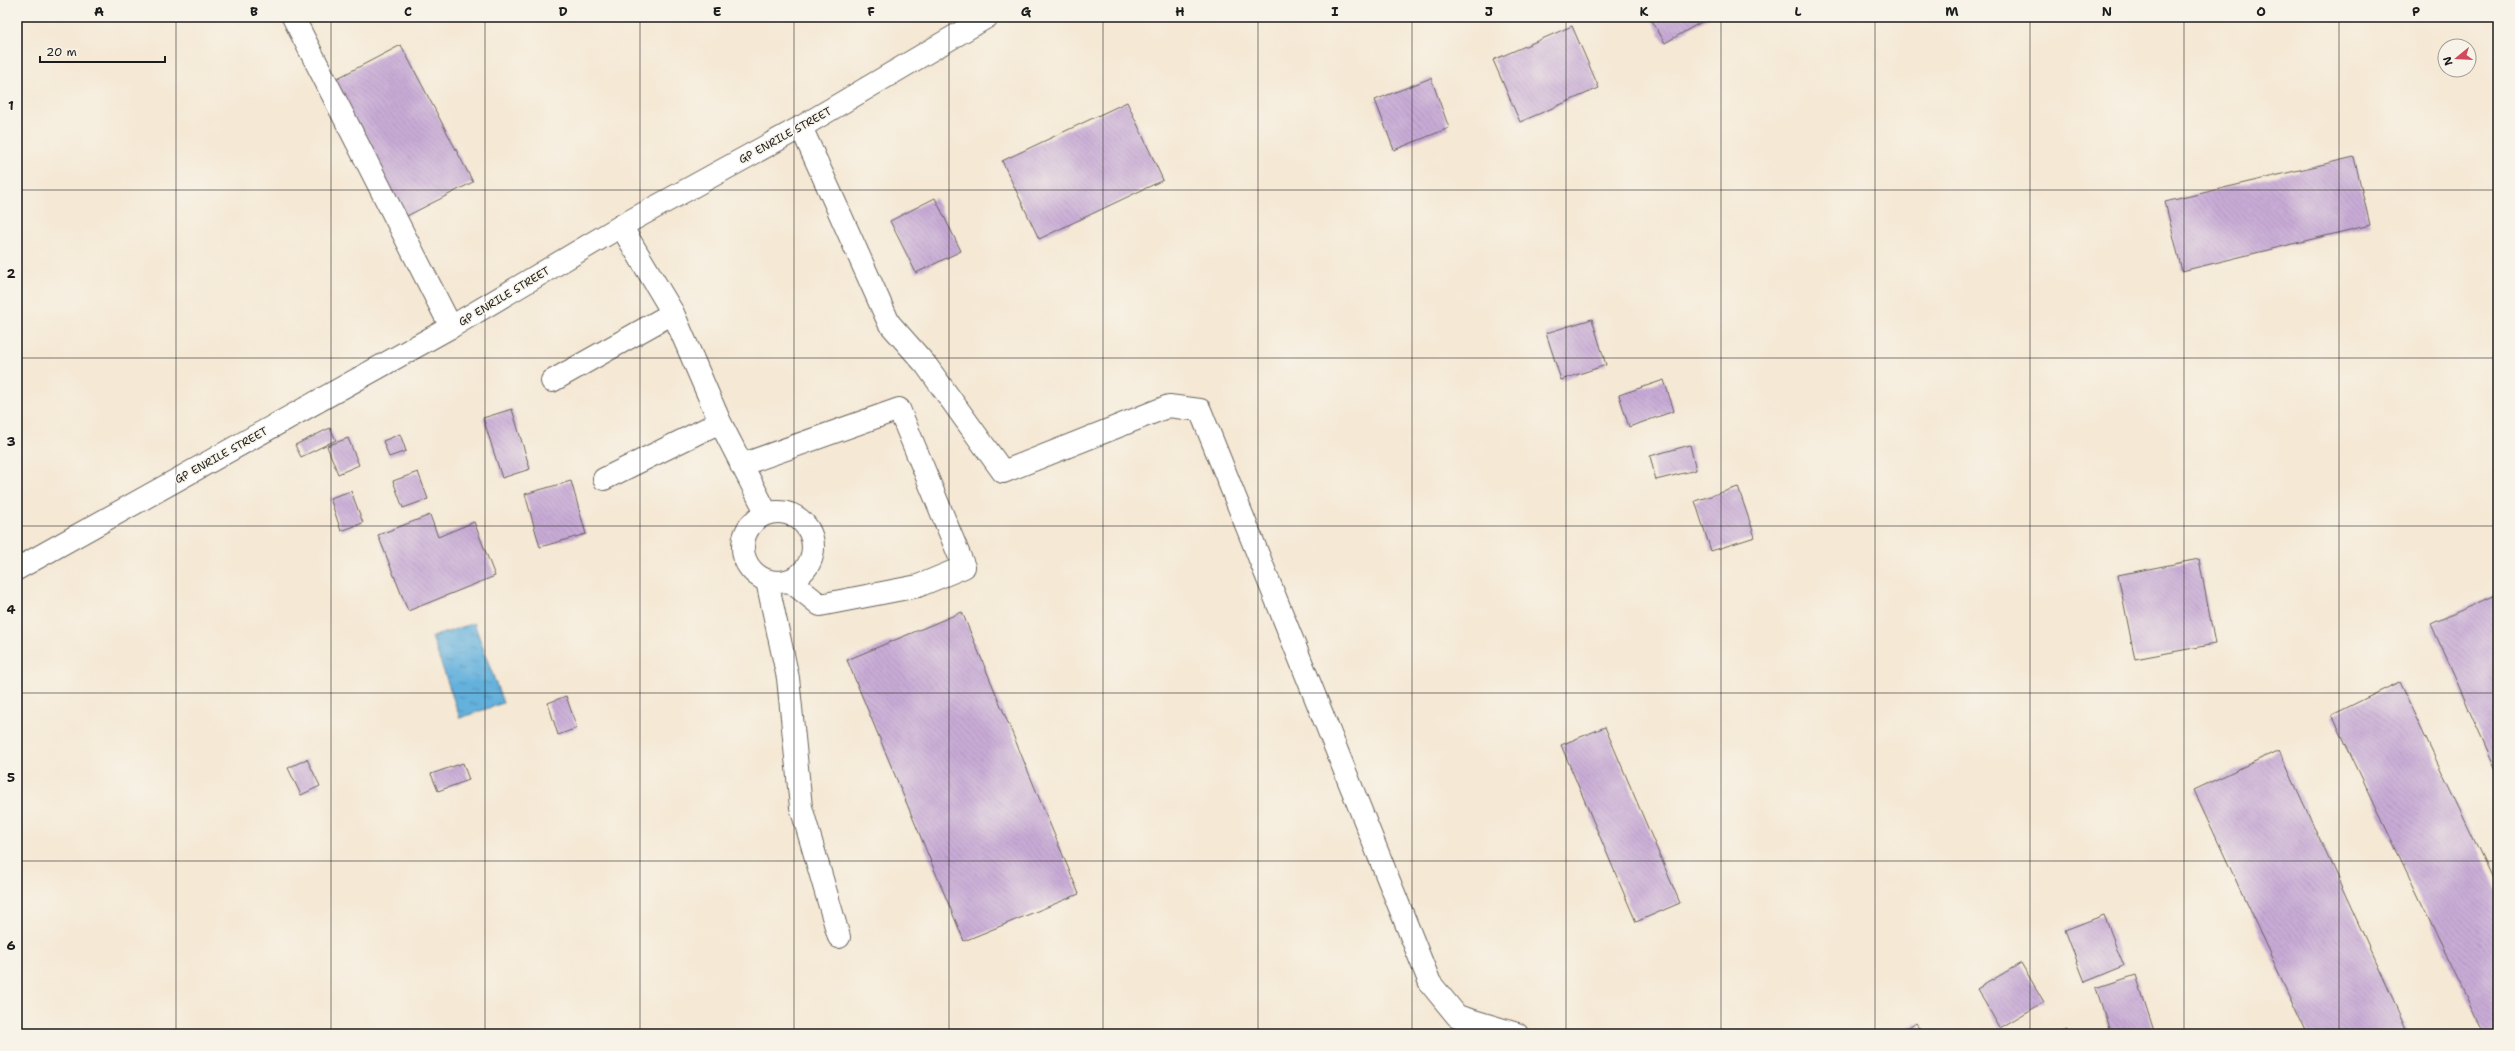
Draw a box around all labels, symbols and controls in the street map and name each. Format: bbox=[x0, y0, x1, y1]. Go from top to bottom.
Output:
text: A bbox=[94, 3, 104, 20]
text: B bbox=[250, 3, 258, 20]
text: C bbox=[404, 3, 412, 20]
text: D bbox=[558, 3, 568, 20]
text: E bbox=[713, 3, 722, 20]
text: F bbox=[867, 3, 875, 20]
text: G bbox=[1021, 3, 1032, 20]
text: H bbox=[1175, 3, 1185, 20]
text: I bbox=[1331, 3, 1339, 20]
text: J bbox=[1485, 3, 1493, 20]
text: K bbox=[1640, 3, 1649, 20]
text: L bbox=[1794, 3, 1802, 20]
text: M bbox=[1945, 3, 1959, 20]
text: N bbox=[2102, 3, 2112, 20]
text: O bbox=[2256, 3, 2266, 20]
text: P bbox=[2412, 3, 2420, 20]
scale bar bbox=[40, 38, 165, 64]
north arrow bbox=[2437, 38, 2477, 78]
text: 20 m bbox=[46, 44, 77, 60]
text: N bbox=[2439, 54, 2456, 67]
text: 1 bbox=[8, 97, 14, 114]
street label: GP ENRILE STREET bbox=[736, 104, 834, 167]
street label: GP ENRILE STREET bbox=[456, 263, 553, 330]
text: 2 bbox=[6, 265, 16, 282]
street label: GP ENRILE STREET bbox=[172, 424, 270, 487]
text: 3 bbox=[6, 433, 16, 450]
text: 4 bbox=[6, 601, 16, 618]
text: 5 bbox=[7, 769, 15, 786]
text: 6 bbox=[6, 937, 16, 954]

